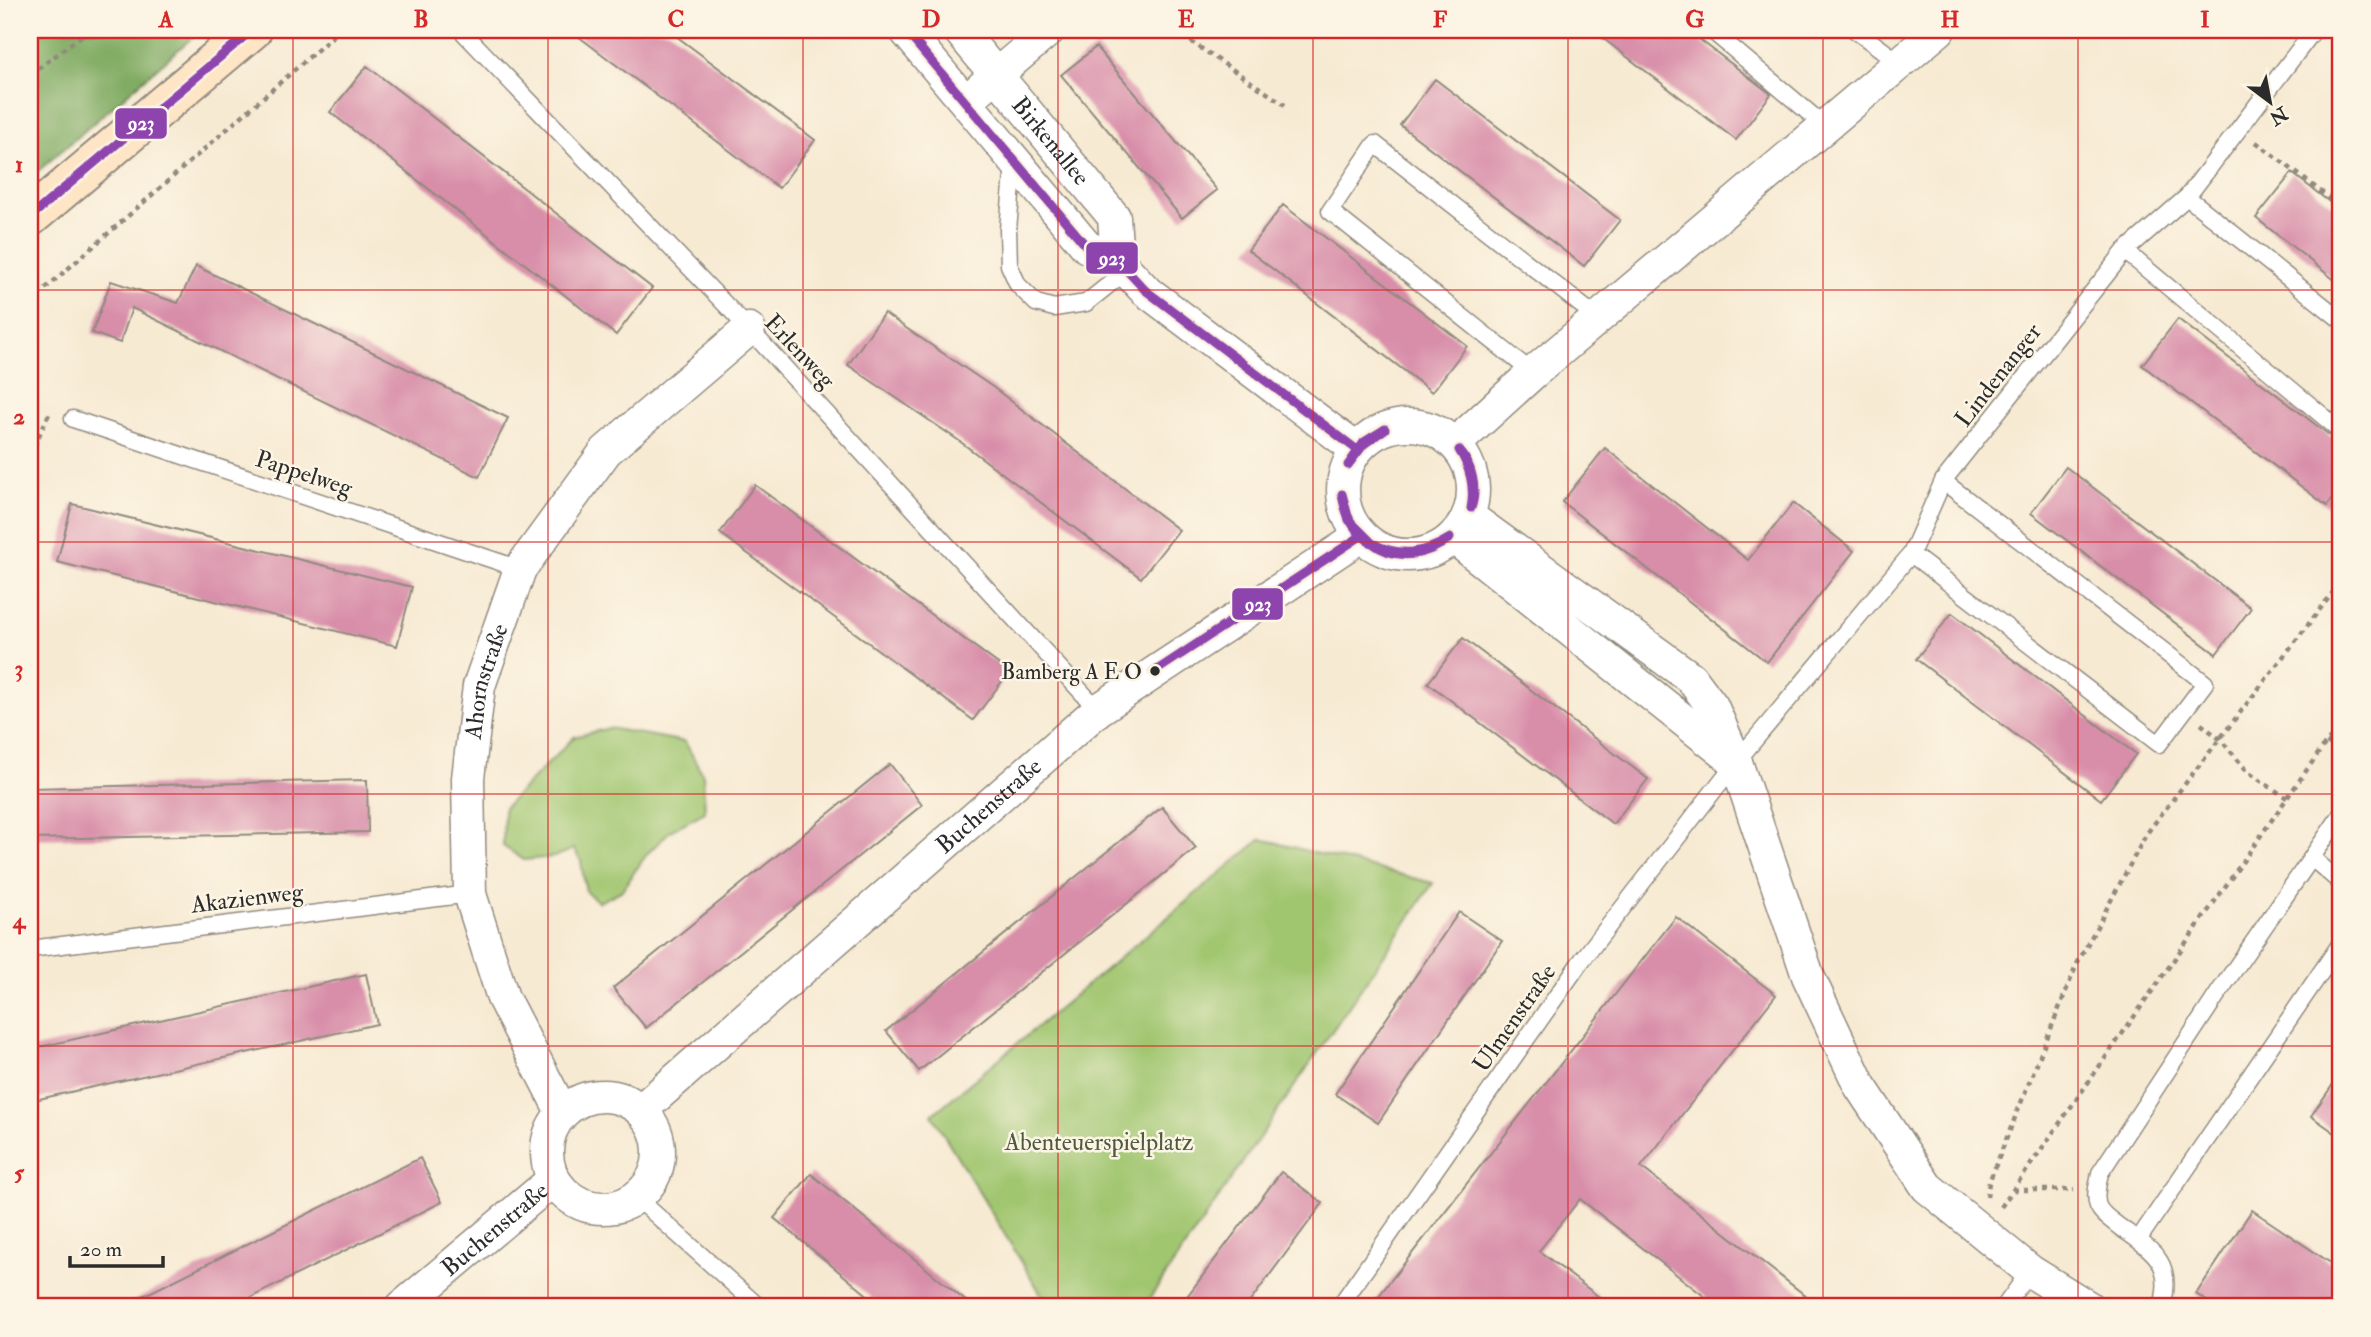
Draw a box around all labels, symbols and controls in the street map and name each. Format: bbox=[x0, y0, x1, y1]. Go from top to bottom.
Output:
text: A bbox=[158, 5, 174, 34]
text: B bbox=[413, 5, 429, 34]
text: C bbox=[668, 5, 684, 34]
text: D bbox=[922, 5, 940, 34]
text: E bbox=[1178, 5, 1195, 34]
text: F bbox=[1433, 5, 1448, 34]
text: G bbox=[1685, 5, 1705, 34]
text: H bbox=[1941, 5, 1960, 34]
text: I bbox=[2200, 5, 2210, 34]
north arrow bbox=[2234, 66, 2304, 136]
street label: Birkenallee bbox=[1005, 90, 1096, 192]
text: N bbox=[2264, 100, 2293, 131]
line badge: 923 bbox=[114, 107, 168, 140]
text: 923 bbox=[126, 112, 154, 136]
text: 1 bbox=[15, 150, 23, 179]
line badge: 923 bbox=[1085, 241, 1139, 275]
text: 923 bbox=[1097, 247, 1125, 271]
street label: Erlenweg bbox=[757, 308, 843, 396]
street label: Lindenanger bbox=[1948, 317, 2049, 433]
text: 2 bbox=[13, 402, 25, 431]
street label: Pappelweg bbox=[251, 443, 357, 504]
line badge: 923 bbox=[1231, 587, 1284, 621]
text: 923 bbox=[1243, 593, 1271, 617]
street label: Ahornstraße bbox=[458, 620, 516, 742]
text: 3 bbox=[15, 654, 23, 683]
place label: Bamberg A E O bbox=[1001, 658, 1142, 686]
marker: Bamberg A E O bbox=[1148, 664, 1162, 678]
street label: Buchenstraße bbox=[930, 751, 1048, 861]
street label: Akazienweg bbox=[188, 876, 306, 921]
text: 4 bbox=[12, 906, 27, 935]
street label: Ulmenstraße bbox=[1466, 958, 1563, 1078]
park label: Abenteuerspielplatz bbox=[1004, 1127, 1194, 1158]
text: 5 bbox=[14, 1158, 25, 1187]
street label: Buchenstraße bbox=[435, 1176, 555, 1283]
scale bar bbox=[70, 1225, 163, 1269]
text: 20 m bbox=[80, 1236, 122, 1263]

